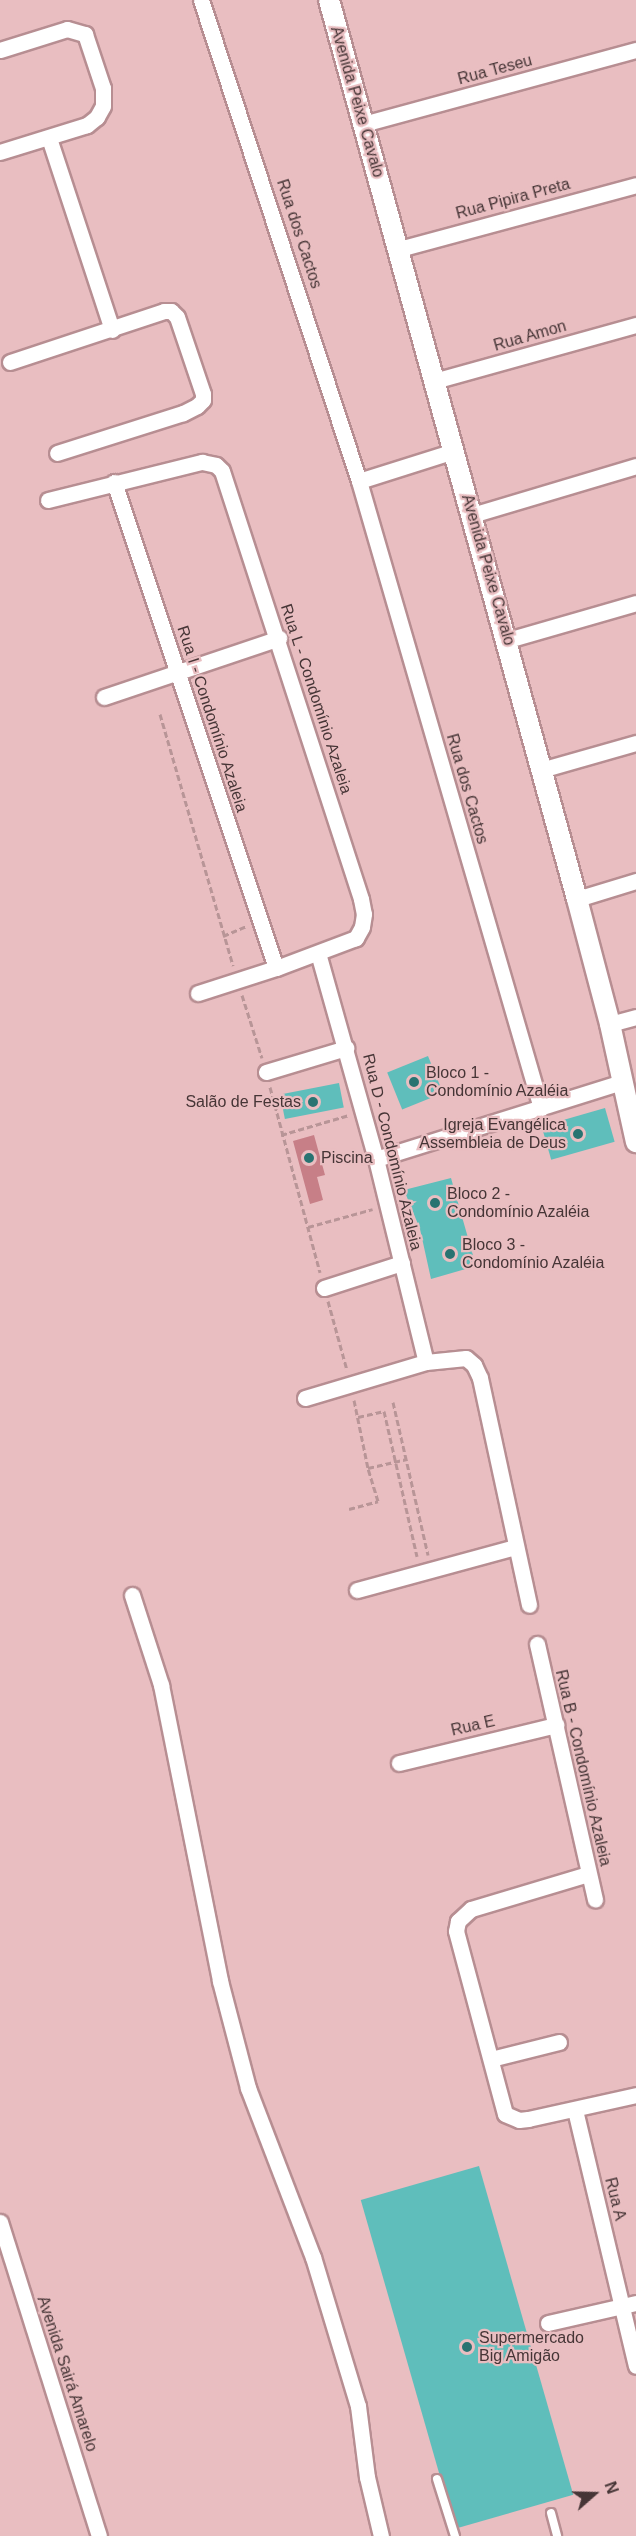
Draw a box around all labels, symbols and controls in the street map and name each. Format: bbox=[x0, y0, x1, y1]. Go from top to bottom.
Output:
street label: Avenida Peixe Cavalo bbox=[326, 24, 388, 180]
street label: Rua Teseu bbox=[456, 51, 534, 89]
street label: Rua Pipira Preta bbox=[454, 175, 572, 223]
street label: Rua dos Cactos bbox=[272, 177, 326, 291]
street label: Rua Amon bbox=[491, 316, 569, 356]
street label: Avenida Peixe Cavalo bbox=[457, 492, 519, 648]
street label: Rua L - Condomínio Azaleia bbox=[276, 601, 356, 797]
street label: Rua I - Condomínio Azaleia bbox=[173, 623, 251, 815]
street label: Rua dos Cactos bbox=[442, 732, 492, 846]
street label: Rua D - Condomínio Azaleia bbox=[358, 1051, 426, 1253]
place label: Bloco 1 - Condomínio Azaléia bbox=[426, 1063, 569, 1101]
marker: Bloco 1 - Condomínio Azaléia bbox=[407, 1075, 421, 1089]
place label: Salão de Festas bbox=[185, 1092, 301, 1112]
marker: Salão de Festas bbox=[306, 1095, 320, 1109]
place label: Igreja Evangélica Assembleia de Deus bbox=[419, 1115, 566, 1153]
marker: Igreja Evangélica Assembleia de Deus bbox=[571, 1127, 585, 1141]
place label: Piscina bbox=[321, 1148, 373, 1168]
marker: Piscina bbox=[302, 1151, 316, 1165]
place label: Bloco 2 - Condomínio Azaléia bbox=[447, 1184, 590, 1222]
marker: Bloco 2 - Condomínio Azaléia bbox=[428, 1196, 442, 1210]
place label: Bloco 3 - Condomínio Azaléia bbox=[462, 1235, 605, 1273]
marker: Bloco 3 - Condomínio Azaléia bbox=[443, 1247, 457, 1261]
street label: Rua B - Condomínio Azaleia bbox=[551, 1667, 615, 1869]
street label: Rua E bbox=[449, 1712, 497, 1740]
street label: Rua A bbox=[600, 2175, 630, 2223]
street label: Avenida Sairá Amarelo bbox=[33, 2293, 101, 2455]
place label: Supermercado Big Amigão bbox=[479, 2328, 584, 2366]
marker: Supermercado Big Amigão bbox=[460, 2340, 474, 2354]
north arrow bbox=[564, 2464, 624, 2524]
text: N bbox=[601, 2479, 621, 2496]

